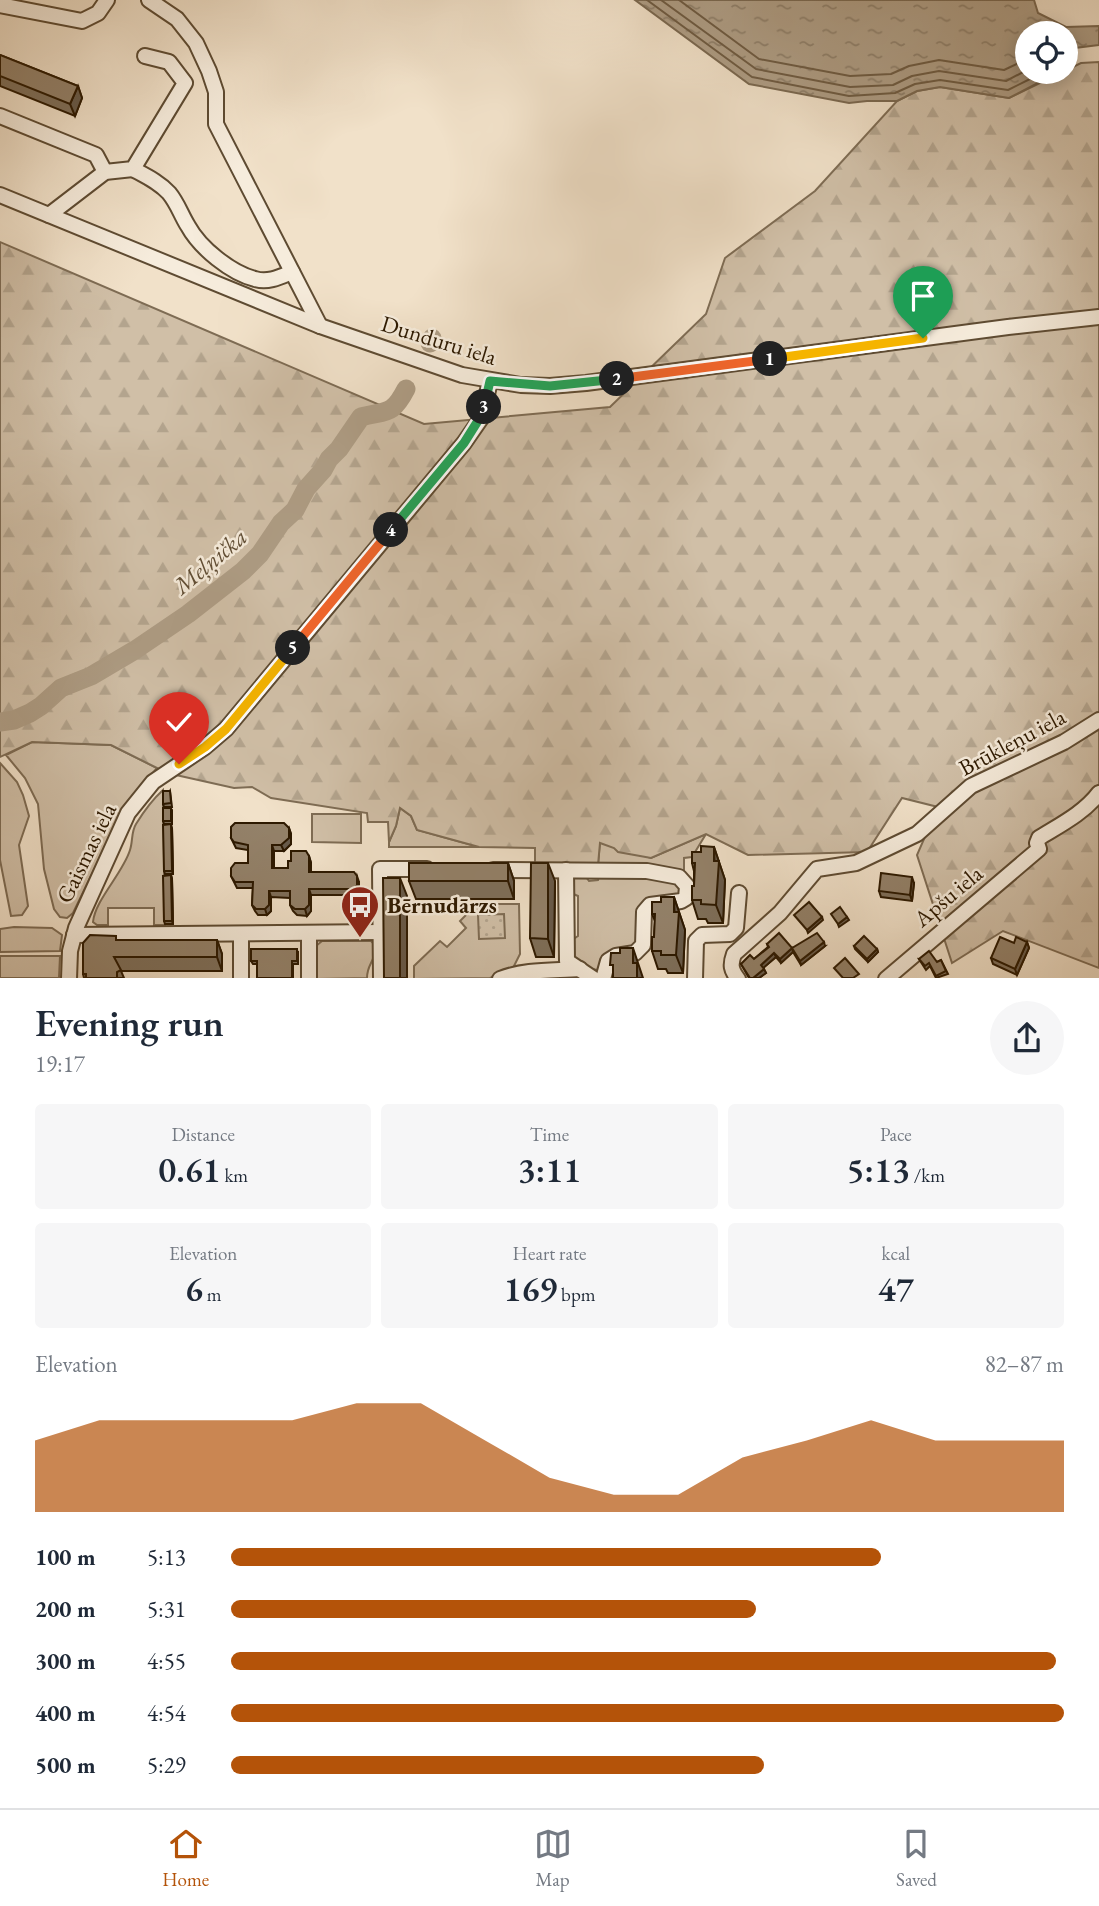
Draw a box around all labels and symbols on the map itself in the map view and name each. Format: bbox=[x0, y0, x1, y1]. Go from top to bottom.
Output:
pin bbox=[893, 266, 953, 338]
street label: Dunduru iela bbox=[378, 308, 501, 372]
pin: 1 bbox=[752, 342, 788, 376]
pin: 2 bbox=[600, 362, 634, 396]
pin: 3 bbox=[466, 390, 502, 424]
pin: 4 bbox=[374, 512, 408, 548]
water label: Meļņička bbox=[165, 521, 253, 602]
pin: 5 bbox=[276, 630, 310, 666]
pin bbox=[149, 692, 209, 764]
street label: Brūkleņu iela bbox=[953, 701, 1071, 783]
street label: Gaismas iela bbox=[49, 797, 123, 908]
street label: Apšu iela bbox=[906, 858, 989, 934]
bus stop icon: Bērnudārzs bbox=[339, 884, 381, 939]
place label: Bērnudārzs bbox=[387, 890, 497, 920]

